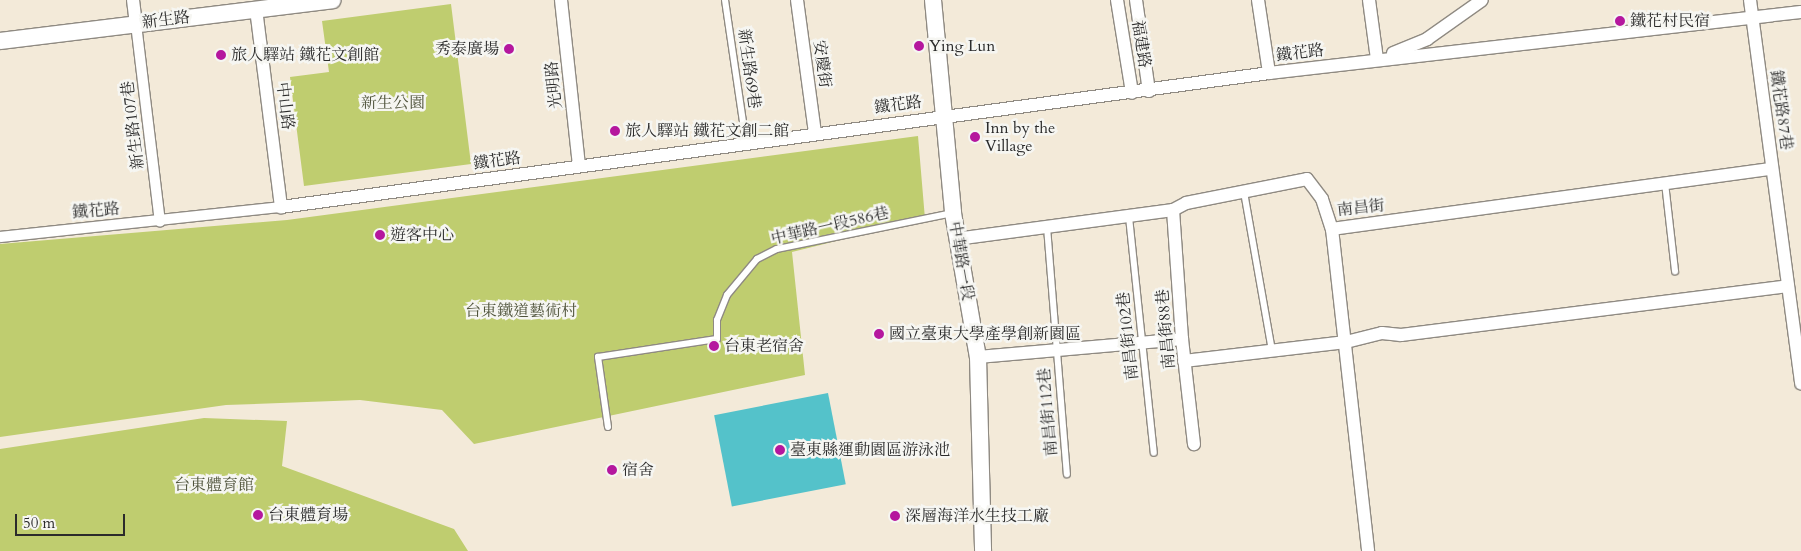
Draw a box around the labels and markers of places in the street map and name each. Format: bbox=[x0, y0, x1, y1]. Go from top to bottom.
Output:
place label: 鐵花村民宿 bbox=[1630, 11, 1710, 31]
marker: 鐵花村民宿 bbox=[1614, 15, 1626, 27]
place label: Ying Lun bbox=[929, 36, 995, 56]
place label: 秀泰廣場 bbox=[435, 39, 499, 59]
marker: Ying Lun bbox=[913, 40, 925, 52]
marker: 秀泰廣場 bbox=[503, 43, 515, 55]
place label: 旅人驛站 鐵花文創館 bbox=[231, 45, 379, 65]
marker: 旅人驛站 鐵花文創館 bbox=[215, 49, 227, 61]
place label: Inn by the Village bbox=[985, 118, 1055, 156]
place label: 旅人驛站 鐵花文創二館 bbox=[625, 121, 789, 141]
marker: 旅人驛站 鐵花文創二館 bbox=[609, 125, 621, 137]
marker: Inn by the Village bbox=[969, 131, 981, 143]
place label: 遊客中心 bbox=[390, 225, 454, 245]
marker: 遊客中心 bbox=[374, 229, 386, 241]
place label: 國立臺東大學產學創新園區 bbox=[889, 324, 1081, 344]
marker: 國立臺東大學產學創新園區 bbox=[873, 328, 885, 340]
place label: 台東老宿舍 bbox=[724, 336, 804, 356]
marker: 台東老宿舍 bbox=[708, 340, 720, 352]
place label: 臺東縣運動園區游泳池 bbox=[790, 440, 950, 460]
marker: 臺東縣運動園區游泳池 bbox=[774, 444, 786, 456]
place label: 宿舍 bbox=[622, 460, 654, 480]
marker: 宿舍 bbox=[606, 464, 618, 476]
place label: 台東體育場 bbox=[268, 505, 348, 525]
place label: 深層海洋水生技工廠 bbox=[905, 506, 1049, 526]
marker: 台東體育場 bbox=[252, 509, 264, 521]
marker: 深層海洋水生技工廠 bbox=[889, 510, 901, 522]

